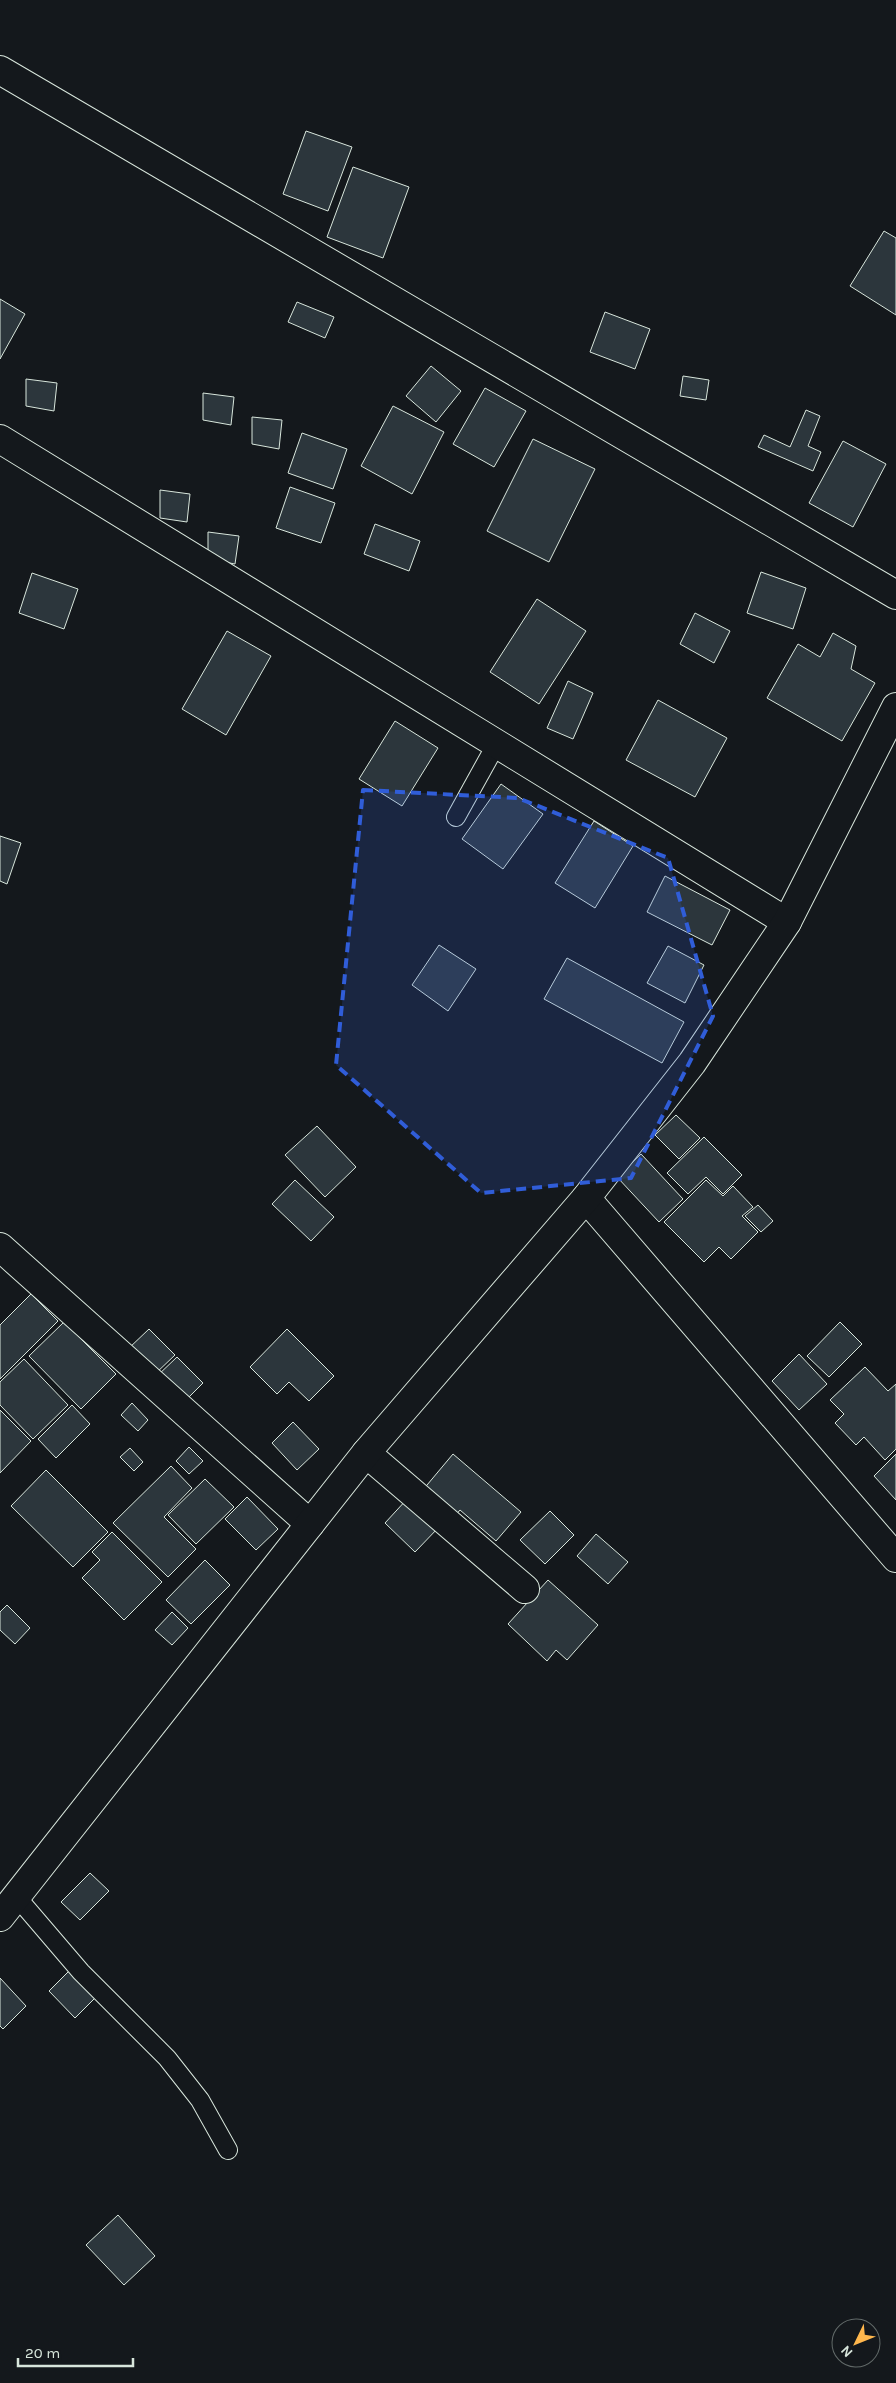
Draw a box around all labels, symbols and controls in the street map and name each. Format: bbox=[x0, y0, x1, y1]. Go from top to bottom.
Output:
north arrow bbox=[831, 2318, 881, 2368]
scale bar bbox=[18, 2336, 132, 2368]
text: N bbox=[837, 2342, 857, 2361]
text: 20 m bbox=[25, 2344, 60, 2362]

